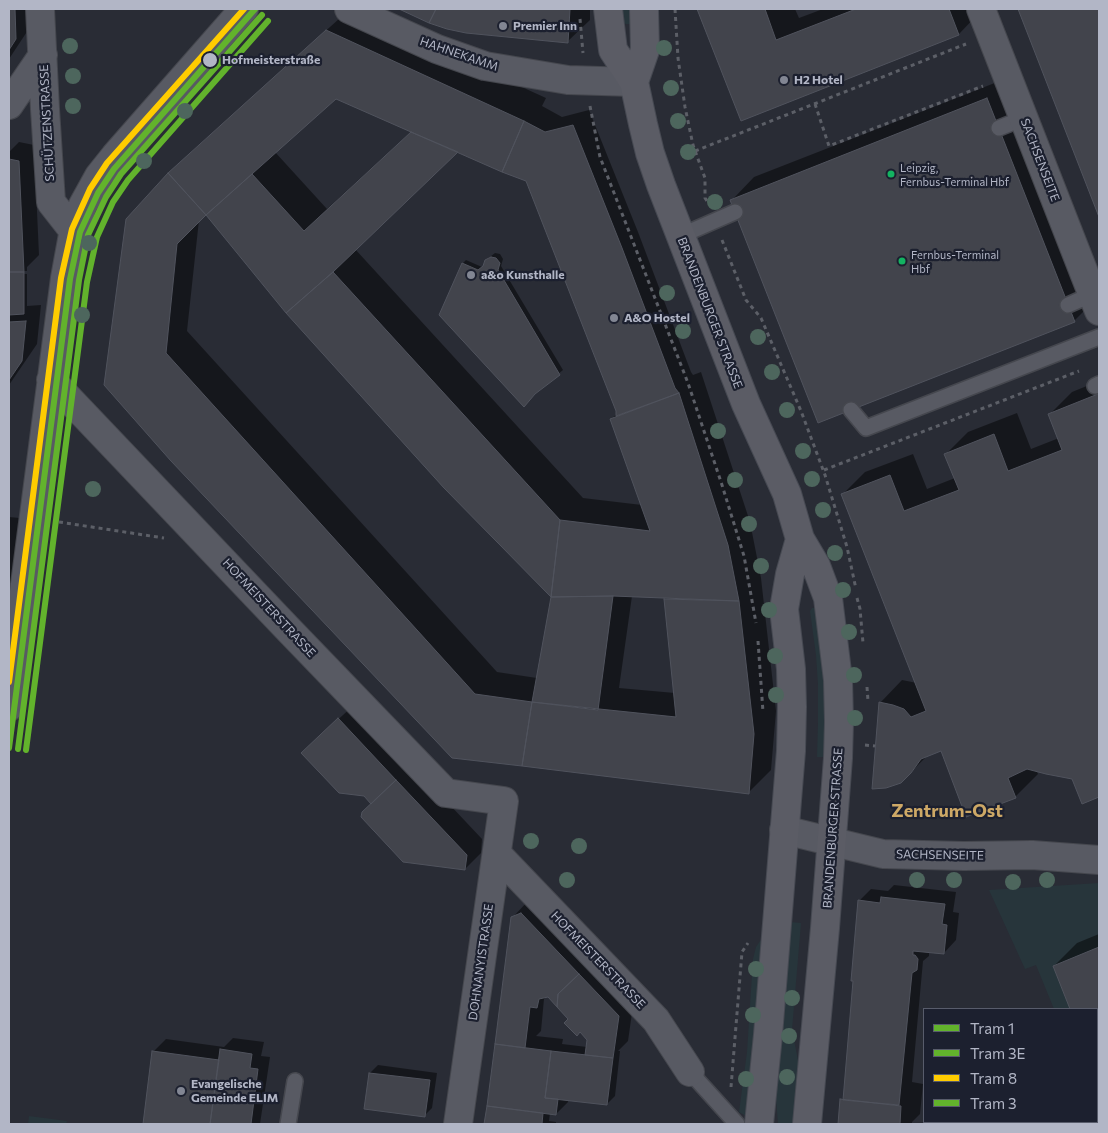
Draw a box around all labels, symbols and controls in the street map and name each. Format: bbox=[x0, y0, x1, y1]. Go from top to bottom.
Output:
place label: Premier Inn bbox=[513, 19, 577, 33]
marker: Premier Inn bbox=[497, 20, 509, 32]
street label: HAHNEKAMM bbox=[418, 34, 500, 74]
marker: Hofmeisterstraße bbox=[201, 51, 219, 69]
place label: Hofmeisterstraße bbox=[222, 53, 320, 67]
street label: SCHÜTZENSTRASSE bbox=[37, 64, 57, 182]
place label: H2 Hotel bbox=[794, 73, 843, 87]
marker: H2 Hotel bbox=[778, 74, 790, 86]
street label: SACHSENSEITE bbox=[1018, 116, 1062, 204]
place label: Leipzig, Fernbus-Terminal Hbf bbox=[900, 161, 1009, 187]
marker: Leipzig, Fernbus-Terminal Hbf bbox=[886, 169, 896, 179]
street label: BRANDENBURGER STRASSE bbox=[674, 235, 746, 391]
place label: Fernbus-Terminal Hbf bbox=[911, 248, 999, 274]
marker: Fernbus-Terminal Hbf bbox=[897, 256, 907, 266]
place label: a&o Kunsthalle bbox=[481, 268, 565, 282]
marker: a&o Kunsthalle bbox=[465, 269, 477, 281]
place label: A&O Hostel bbox=[624, 311, 690, 325]
marker: A&O Hostel bbox=[608, 312, 620, 324]
street label: HOFMEISTERSTRASSE bbox=[220, 556, 318, 660]
street label: BRANDENBURGER STRASSE bbox=[820, 747, 846, 909]
district label: Zentrum-Ost bbox=[891, 800, 1003, 822]
street label: SACHSENSEITE bbox=[896, 847, 984, 863]
street label: DOHNANYISTRASSE bbox=[466, 903, 496, 1021]
street label: HOFMEISTERSTRASSE bbox=[548, 908, 648, 1012]
legend bbox=[923, 1008, 1098, 1123]
text: Tram 1 bbox=[970, 1019, 1014, 1037]
text: Tram 3E bbox=[970, 1044, 1025, 1062]
text: Tram 8 bbox=[970, 1069, 1017, 1087]
place label: Evangelische Gemeinde ELIM bbox=[191, 1077, 278, 1105]
marker: Evangelische Gemeinde ELIM bbox=[175, 1085, 187, 1097]
text: Tram 3 bbox=[970, 1094, 1017, 1112]

